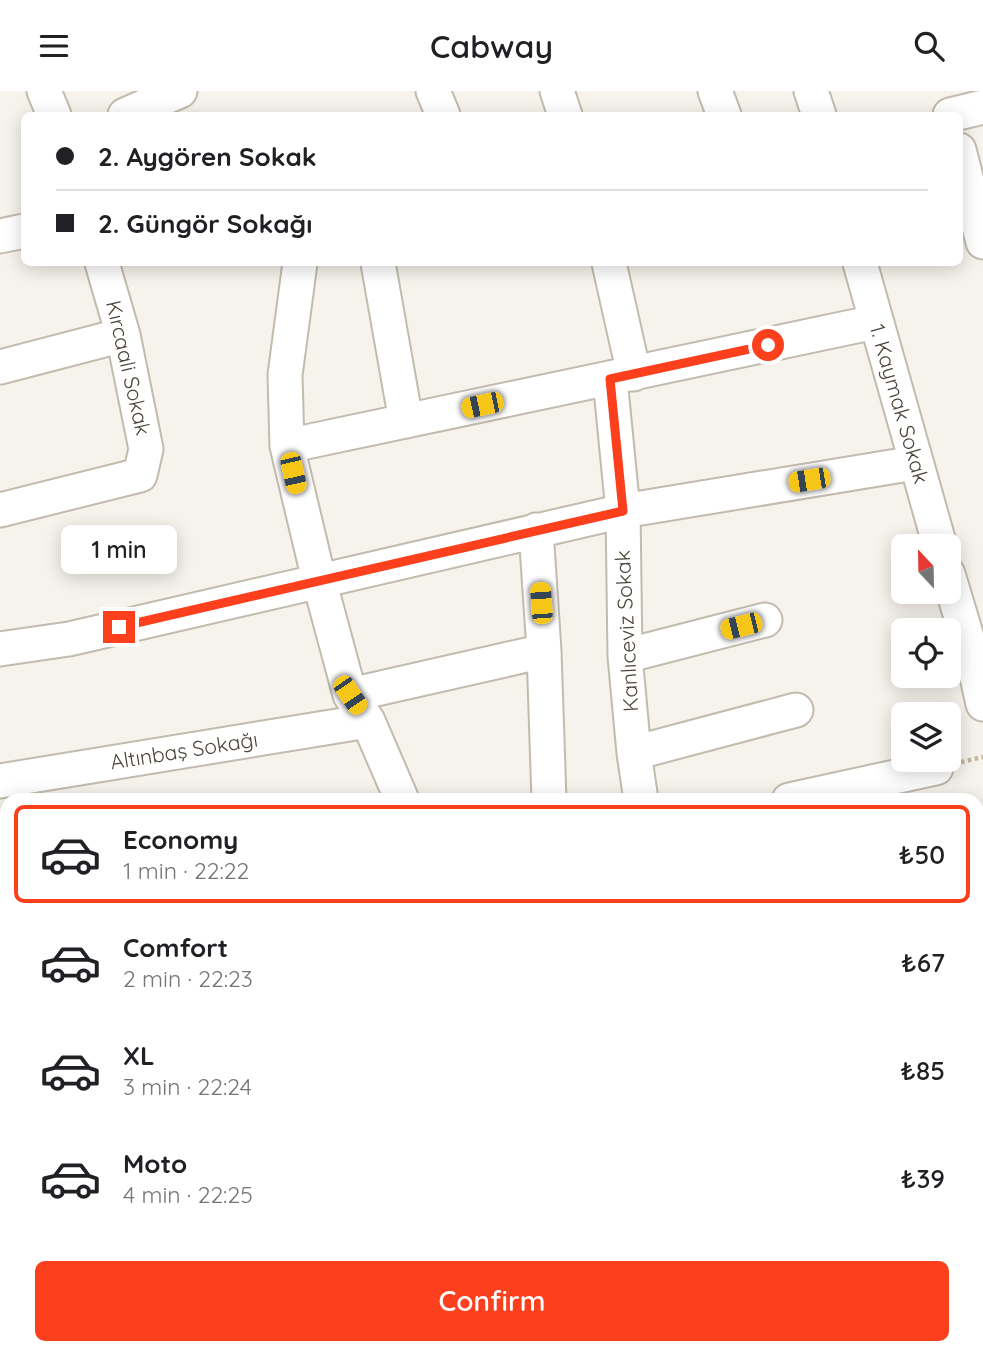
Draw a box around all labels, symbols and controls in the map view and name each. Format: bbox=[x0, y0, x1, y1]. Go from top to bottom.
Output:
text: Cabway bbox=[430, 26, 553, 66]
icon: menu bbox=[35, 27, 73, 65]
icon: search bbox=[910, 27, 948, 65]
text: 2. Aygören Sokak bbox=[98, 140, 317, 173]
text: 2. Güngör Sokağı bbox=[98, 207, 312, 240]
street label: Kırcaali Sokak bbox=[101, 298, 157, 438]
street label: 1. Kaymak Sokak bbox=[865, 321, 935, 486]
route start bbox=[752, 329, 784, 361]
car bbox=[460, 390, 505, 420]
car bbox=[279, 450, 308, 496]
car bbox=[787, 466, 832, 494]
callout: 1 min bbox=[61, 525, 177, 575]
north arrow bbox=[891, 534, 961, 604]
map controls bbox=[891, 534, 961, 772]
text: 1 min bbox=[91, 535, 147, 564]
street label: Kanlıceviz Sokak bbox=[609, 549, 643, 713]
car bbox=[530, 581, 553, 625]
route end bbox=[103, 611, 135, 643]
car bbox=[719, 611, 764, 641]
button: locate bbox=[891, 618, 961, 688]
car bbox=[330, 672, 371, 718]
button: layers bbox=[891, 702, 961, 772]
street label: Altınbaş Sokağı bbox=[108, 726, 260, 775]
icon: car bbox=[39, 823, 102, 886]
text: Economy bbox=[123, 823, 238, 856]
text: ₺50 bbox=[899, 838, 945, 871]
text: 1 min · 22:22 bbox=[123, 856, 249, 885]
icon: car bbox=[39, 931, 102, 994]
text: Comfort bbox=[123, 931, 228, 964]
text: ₺67 bbox=[901, 946, 945, 979]
text: 2 min · 22:23 bbox=[123, 964, 253, 993]
icon: car bbox=[39, 1039, 102, 1102]
text: XL bbox=[123, 1039, 155, 1072]
text: ₺85 bbox=[900, 1054, 945, 1087]
text: 3 min · 22:24 bbox=[123, 1072, 252, 1101]
icon: car bbox=[39, 1147, 102, 1210]
text: Moto bbox=[123, 1147, 187, 1180]
text: ₺39 bbox=[901, 1162, 945, 1195]
text: 4 min · 22:25 bbox=[123, 1180, 253, 1209]
button: Confirm bbox=[35, 1261, 949, 1341]

